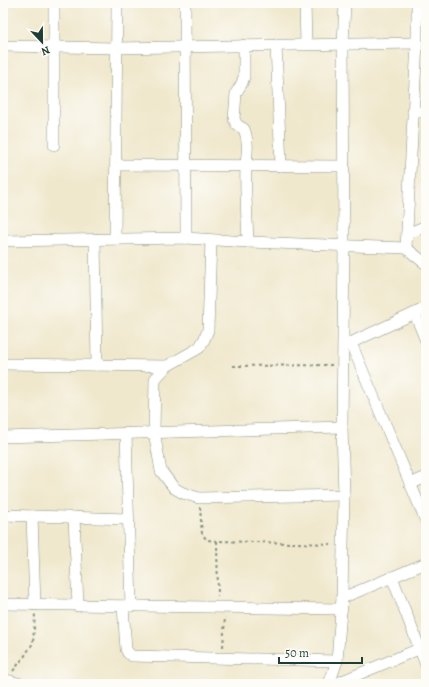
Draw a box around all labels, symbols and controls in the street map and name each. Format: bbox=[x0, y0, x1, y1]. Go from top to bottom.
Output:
north arrow bbox=[22, 22, 62, 62]
text: N bbox=[39, 42, 52, 59]
scale bar bbox=[279, 639, 362, 665]
text: 50 m bbox=[285, 645, 309, 661]

